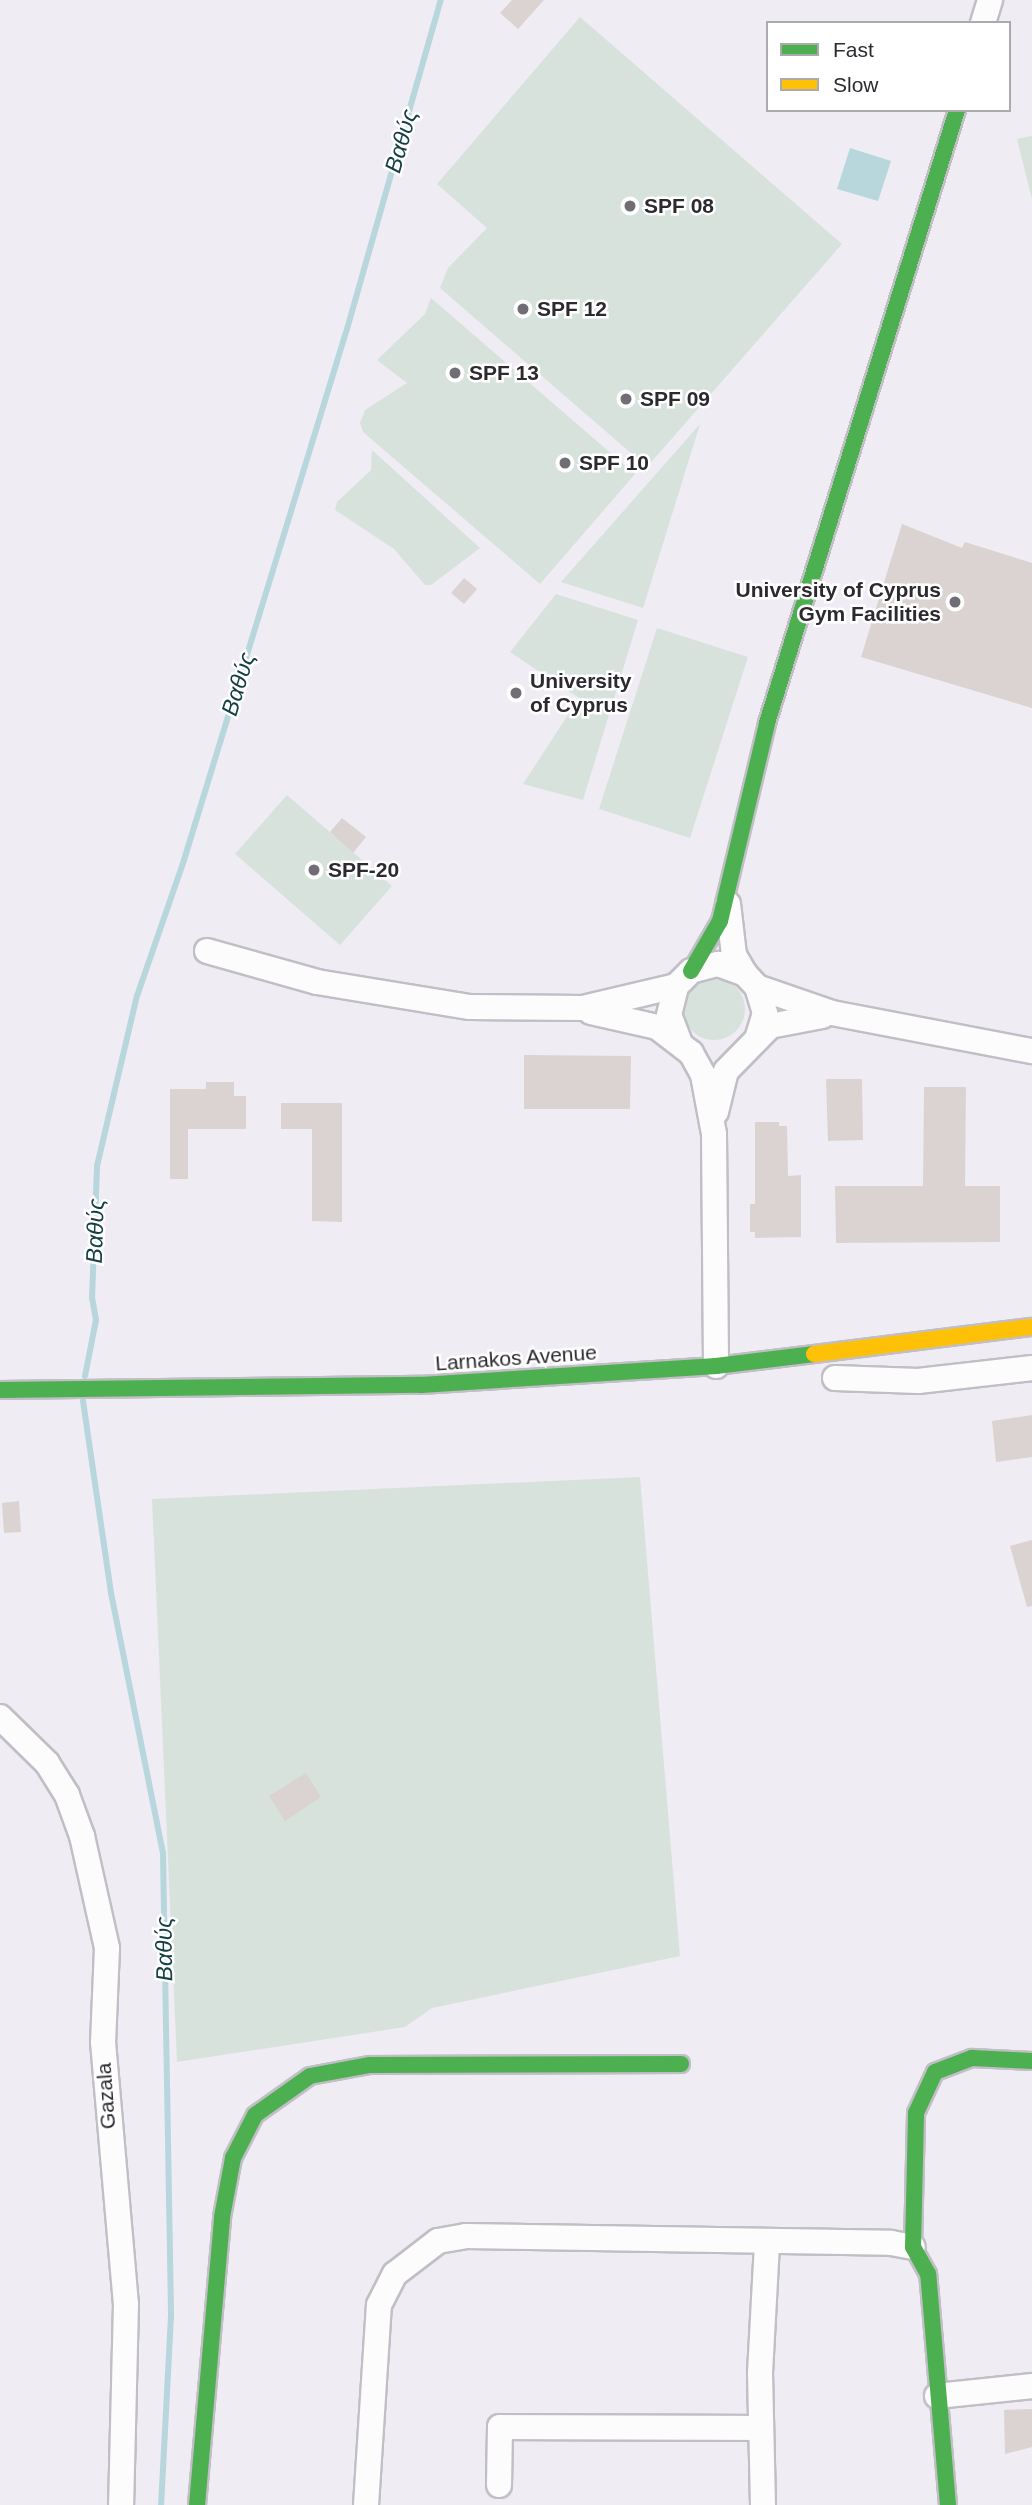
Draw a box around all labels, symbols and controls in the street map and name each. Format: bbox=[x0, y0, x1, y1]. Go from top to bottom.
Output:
legend bbox=[766, 21, 1011, 112]
text: Fast bbox=[833, 38, 874, 61]
text: Slow bbox=[833, 73, 879, 96]
water label: Βαθύς bbox=[379, 106, 423, 176]
place label: SPF 08 bbox=[644, 193, 714, 219]
marker: SPF 08 bbox=[622, 198, 638, 214]
place label: SPF 12 bbox=[537, 296, 607, 322]
marker: SPF 12 bbox=[515, 301, 531, 317]
place label: SPF 13 bbox=[469, 360, 539, 386]
marker: SPF 13 bbox=[447, 365, 463, 381]
place label: SPF 09 bbox=[640, 386, 710, 412]
marker: SPF 09 bbox=[618, 391, 634, 407]
place label: SPF 10 bbox=[579, 450, 649, 476]
marker: SPF 10 bbox=[557, 455, 573, 471]
place label: University of Cyprus Gym Facilities bbox=[736, 577, 941, 627]
marker: University of Cyprus Gym Facilities bbox=[947, 594, 963, 610]
water label: Βαθύς bbox=[215, 649, 261, 719]
place label: University of Cyprus bbox=[530, 668, 632, 718]
marker: University of Cyprus bbox=[508, 685, 524, 701]
place label: SPF-20 bbox=[328, 857, 399, 883]
marker: SPF-20 bbox=[306, 862, 322, 878]
water label: Βαθύς bbox=[80, 1198, 110, 1264]
street label: Larnakos Avenue bbox=[434, 1340, 598, 1376]
water label: Βαθύς bbox=[150, 1916, 178, 1982]
street label: Gazala bbox=[91, 2062, 121, 2130]

